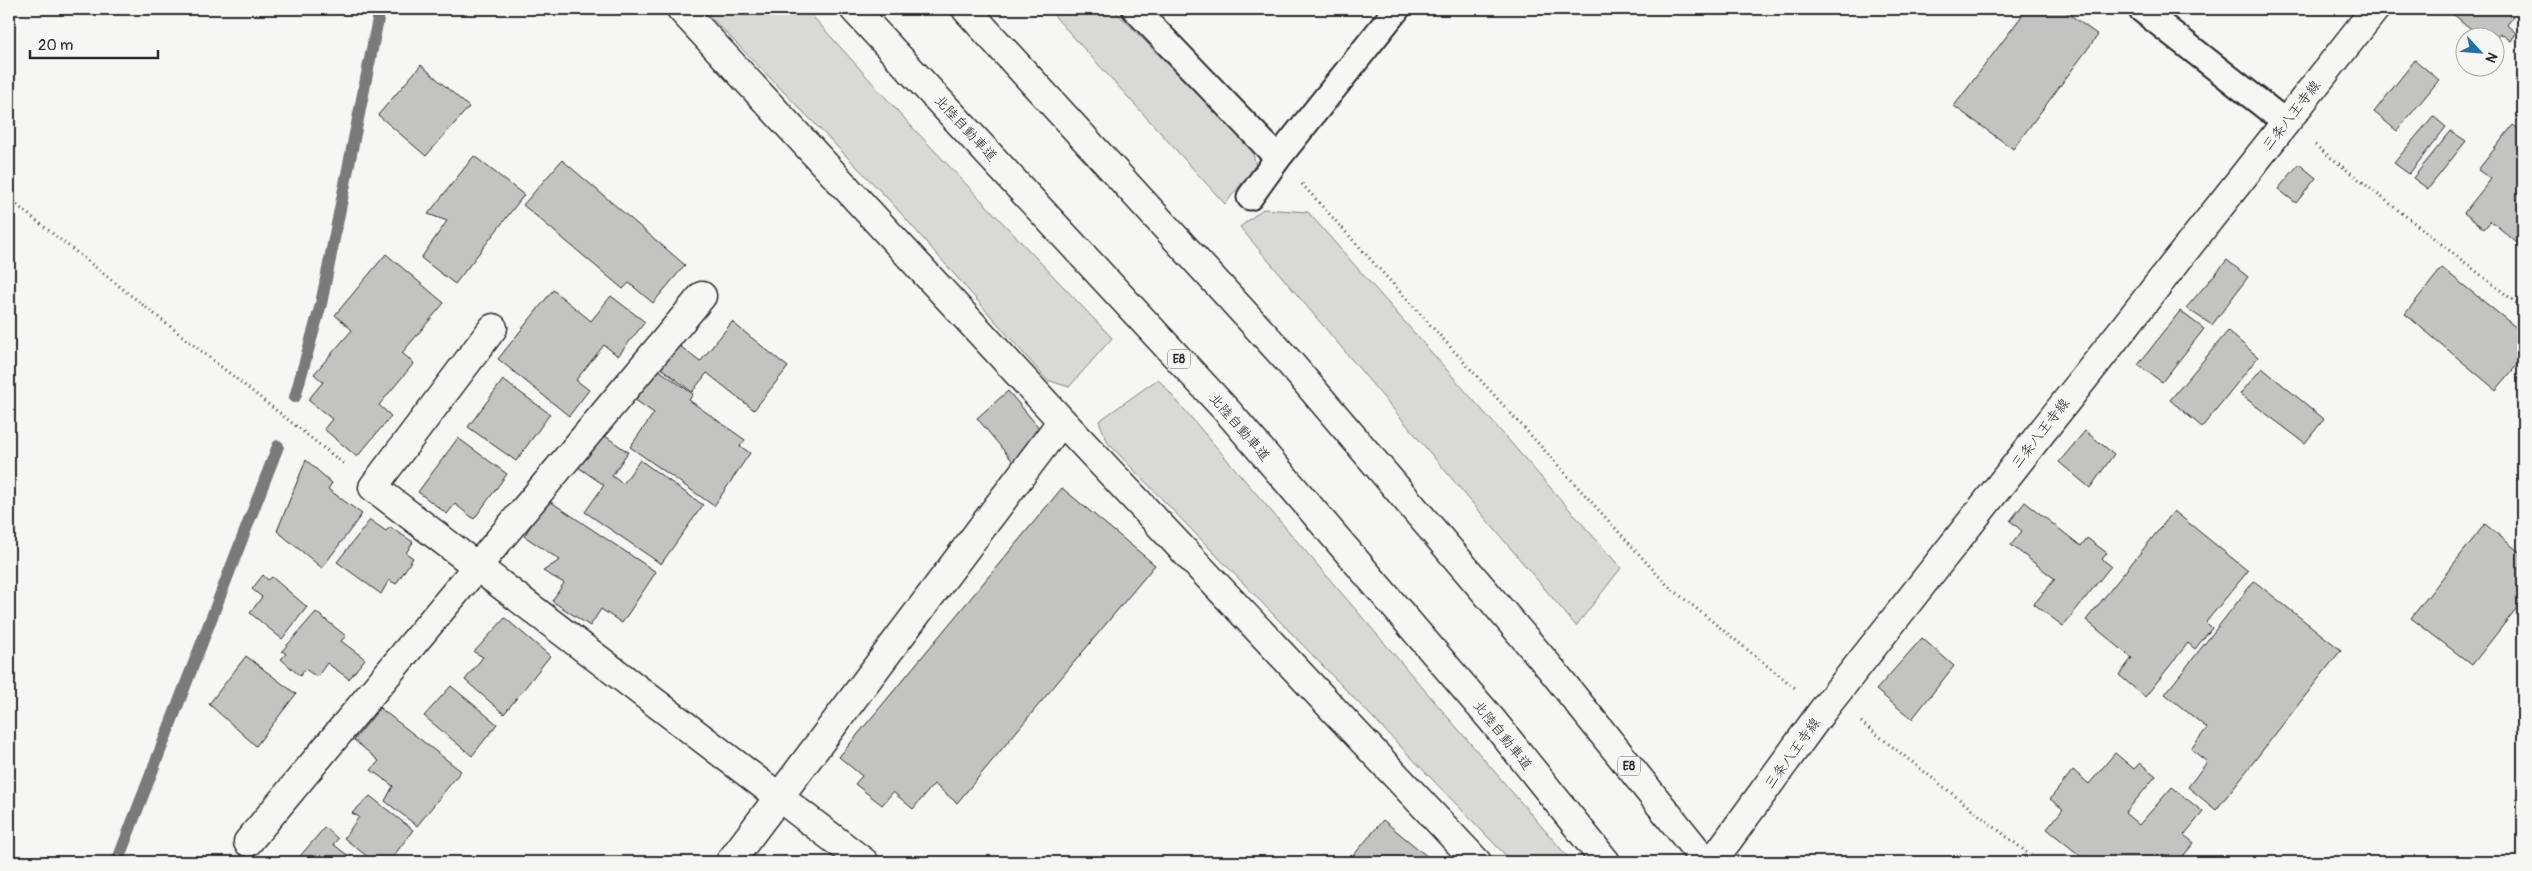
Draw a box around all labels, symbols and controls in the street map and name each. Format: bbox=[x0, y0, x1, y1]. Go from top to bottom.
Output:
scale bar bbox=[30, 28, 158, 60]
north arrow bbox=[2454, 28, 2504, 78]
text: 20 m bbox=[38, 36, 73, 55]
text: N bbox=[2482, 49, 2501, 65]
street label: 三条八王寺線 bbox=[2259, 77, 2324, 154]
street label: 北陸自動車道 bbox=[931, 92, 1000, 165]
road number: E8 bbox=[1168, 349, 1190, 368]
street label: 北陸自動車道 bbox=[1206, 390, 1274, 465]
street label: 三条八王寺線 bbox=[2008, 395, 2073, 472]
street label: 北陸自動車道 bbox=[1470, 697, 1536, 773]
street label: 三条八王寺線 bbox=[1761, 714, 1824, 792]
road number: E8 bbox=[1618, 756, 1640, 776]

